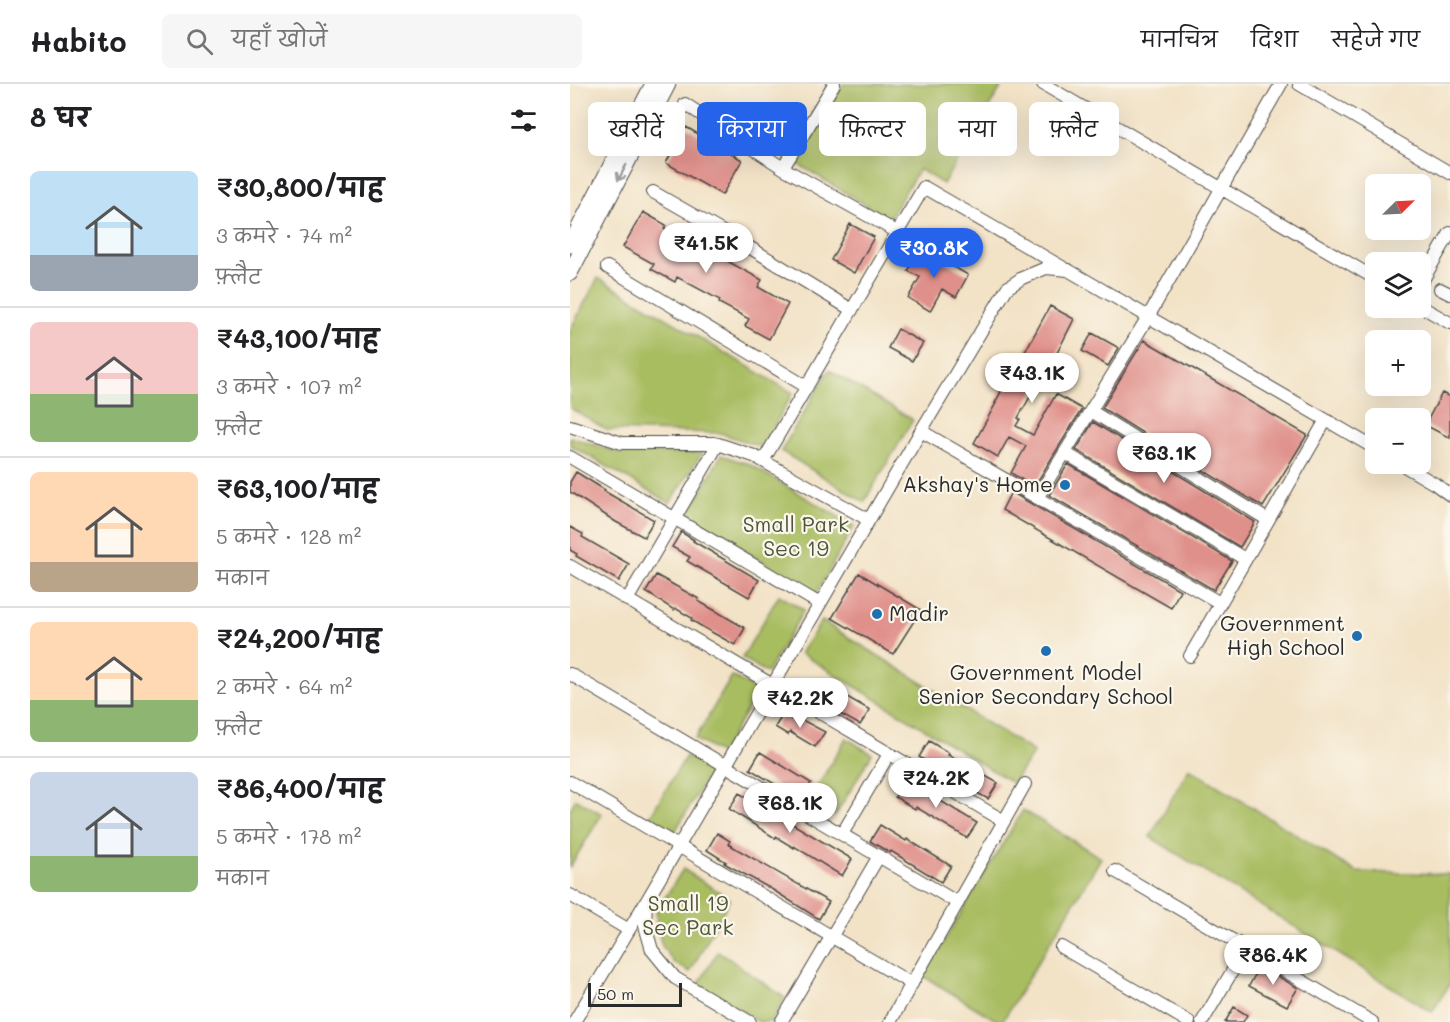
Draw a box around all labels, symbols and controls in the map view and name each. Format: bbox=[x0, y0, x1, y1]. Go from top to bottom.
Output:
search box bbox=[162, 14, 582, 68]
text: Habito bbox=[30, 23, 126, 59]
text: यहाँ खोजें bbox=[231, 24, 327, 53]
icon: search bbox=[183, 25, 216, 58]
text: मानचित्र bbox=[1141, 25, 1218, 52]
text: दिशा bbox=[1251, 25, 1298, 52]
text: सहेजे गए bbox=[1331, 25, 1420, 52]
text: 8 घर bbox=[30, 100, 90, 134]
chip: खरीदें bbox=[588, 102, 685, 156]
chip: किराया bbox=[697, 102, 807, 156]
chip: फ़िल्टर bbox=[819, 102, 926, 156]
chip: नया bbox=[938, 102, 1017, 156]
chip: फ़्लैट bbox=[1029, 102, 1119, 156]
icon: filters bbox=[507, 104, 540, 137]
one-way arrow bbox=[616, 164, 628, 181]
text: ₹30,800/माह bbox=[216, 170, 384, 204]
north arrow bbox=[1365, 174, 1431, 240]
map controls bbox=[1365, 174, 1431, 474]
icon: home bbox=[78, 195, 150, 267]
text: 3 कमरे · 74 m² bbox=[216, 222, 352, 248]
pin: ₹41.5K bbox=[657, 223, 755, 274]
pin: ₹30.8K bbox=[885, 228, 983, 279]
text: ₹41.5K bbox=[673, 229, 739, 255]
text: ₹30.8K bbox=[899, 234, 969, 260]
button: layers bbox=[1365, 252, 1431, 318]
text: फ़्लैट bbox=[216, 263, 262, 289]
text: ₹43,100/माह bbox=[216, 321, 379, 355]
button: + bbox=[1365, 330, 1431, 396]
icon: home bbox=[78, 346, 150, 418]
pin: ₹43.1K bbox=[983, 353, 1081, 404]
text: ₹43.1K bbox=[999, 359, 1065, 385]
text: 3 कमरे · 107 m² bbox=[216, 373, 362, 399]
button: − bbox=[1365, 408, 1431, 474]
text: फ़्लैट bbox=[216, 414, 262, 440]
pin: ₹63.1K bbox=[1115, 433, 1213, 484]
text: ₹63.1K bbox=[1131, 439, 1197, 465]
place label: Akshay's Home bbox=[902, 470, 1053, 497]
text: ₹63,100/माह bbox=[216, 471, 378, 505]
marker: Akshay's Home bbox=[1058, 478, 1072, 492]
icon: home bbox=[78, 496, 150, 568]
park label: Small Park Sec 19 bbox=[743, 510, 849, 561]
text: 5 कमरे · 128 m² bbox=[216, 523, 361, 549]
text: मकान bbox=[216, 564, 269, 590]
place label: Madir bbox=[889, 599, 949, 626]
marker: Madir bbox=[870, 607, 884, 621]
place label: Government High School bbox=[1220, 609, 1345, 660]
text: ₹24,200/माह bbox=[216, 621, 381, 655]
marker: Government High School bbox=[1350, 629, 1364, 643]
marker: Government Model Senior Secondary School bbox=[1039, 644, 1053, 658]
icon: home bbox=[78, 646, 150, 718]
place label: Government Model Senior Secondary School bbox=[919, 658, 1173, 709]
text: 2 कमरे · 64 m² bbox=[216, 673, 352, 699]
pin: ₹42.2K bbox=[751, 678, 849, 729]
text: ₹42.2K bbox=[766, 684, 834, 710]
text: फ़्लैट bbox=[216, 714, 262, 740]
pin: ₹24.2K bbox=[887, 758, 985, 809]
text: ₹24.2K bbox=[902, 764, 970, 790]
text: ₹86,400/माह bbox=[216, 771, 384, 805]
pin: ₹68.1K bbox=[741, 783, 839, 834]
text: ₹68.1K bbox=[757, 789, 823, 815]
icon: home bbox=[78, 796, 150, 868]
text: 5 कमरे · 178 m² bbox=[216, 823, 361, 849]
text: मकान bbox=[216, 864, 269, 890]
park label: Small 19 Sec Park bbox=[642, 889, 734, 940]
pin: ₹86.4K bbox=[1224, 935, 1322, 986]
text: ₹86.4K bbox=[1238, 941, 1308, 967]
scale bar bbox=[588, 980, 682, 1008]
text: 50 m bbox=[597, 983, 634, 1004]

